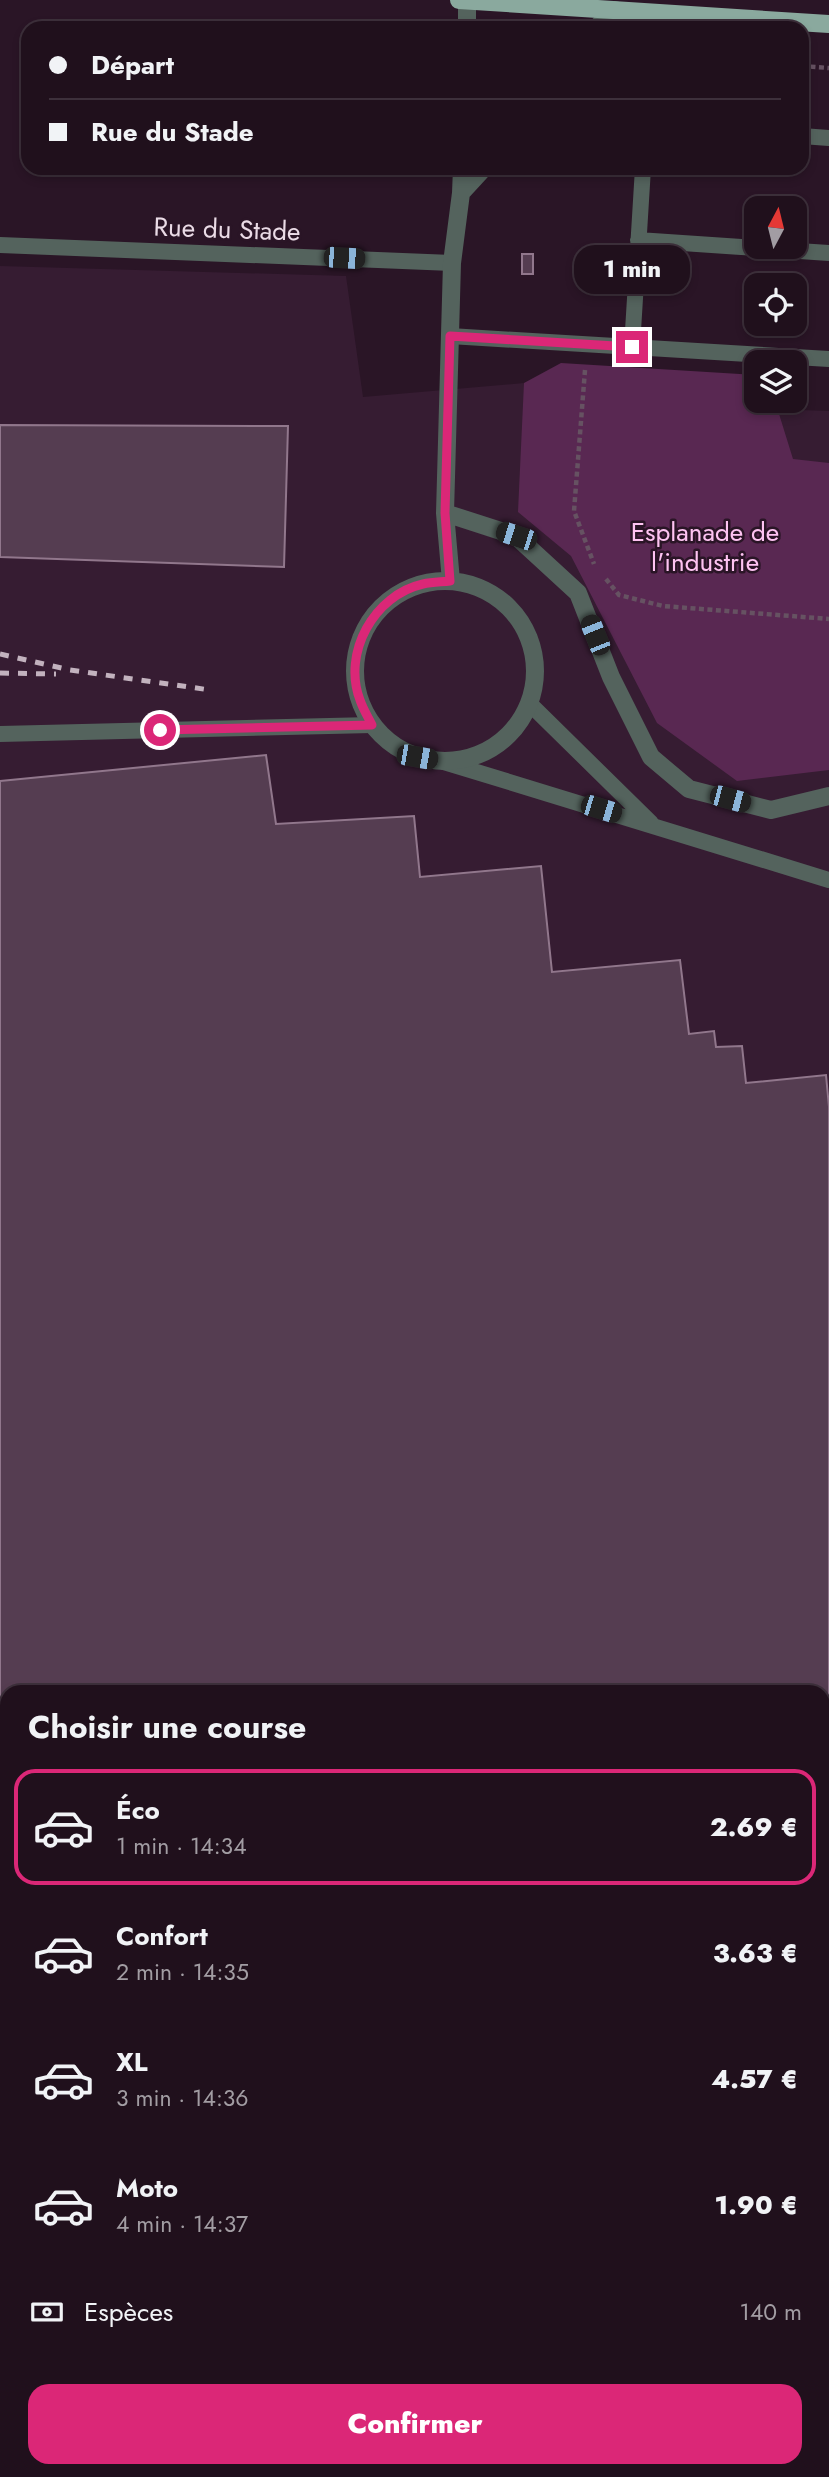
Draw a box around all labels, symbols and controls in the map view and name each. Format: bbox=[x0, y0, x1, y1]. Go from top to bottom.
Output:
text: Départ bbox=[91, 46, 174, 84]
text: Rue du Stade bbox=[91, 113, 254, 151]
north arrow bbox=[744, 196, 807, 259]
map controls bbox=[744, 196, 807, 413]
street label: Rue du Stade bbox=[153, 207, 301, 251]
car bbox=[323, 246, 366, 270]
callout: 1 min bbox=[574, 246, 690, 294]
text: 1 min bbox=[603, 252, 661, 286]
button: locate bbox=[744, 273, 807, 336]
route end bbox=[616, 331, 648, 363]
button: layers bbox=[744, 350, 807, 413]
park label: Esplanade de l'industrie bbox=[631, 513, 779, 581]
car bbox=[493, 520, 540, 552]
car bbox=[578, 612, 613, 658]
route start bbox=[144, 714, 176, 746]
car bbox=[395, 743, 440, 771]
car bbox=[707, 783, 754, 815]
car bbox=[578, 793, 625, 825]
text: Choisir une course bbox=[28, 1704, 306, 1750]
text: Éco bbox=[116, 1791, 160, 1829]
icon: car bbox=[32, 1796, 95, 1859]
text: 2.69 € bbox=[710, 1808, 798, 1846]
text: 1 min · 14:34 bbox=[116, 1829, 247, 1863]
text: Confort bbox=[116, 1917, 208, 1955]
icon: car bbox=[32, 1922, 95, 1985]
text: 3.63 € bbox=[713, 1934, 798, 1972]
text: 2 min · 14:35 bbox=[116, 1955, 249, 1989]
text: XL bbox=[116, 2043, 148, 2081]
icon: car bbox=[32, 2048, 95, 2111]
text: 4.57 € bbox=[711, 2060, 798, 2098]
text: 3 min · 14:36 bbox=[116, 2081, 249, 2115]
text: Moto bbox=[116, 2169, 178, 2207]
icon: car bbox=[32, 2174, 95, 2237]
text: 1.90 € bbox=[715, 2186, 798, 2224]
text: 4 min · 14:37 bbox=[116, 2207, 248, 2241]
icon: cash bbox=[28, 2293, 66, 2331]
text: Espèces bbox=[84, 2293, 173, 2331]
text: 140 m bbox=[740, 2295, 802, 2329]
button: Confirmer bbox=[28, 2384, 802, 2464]

